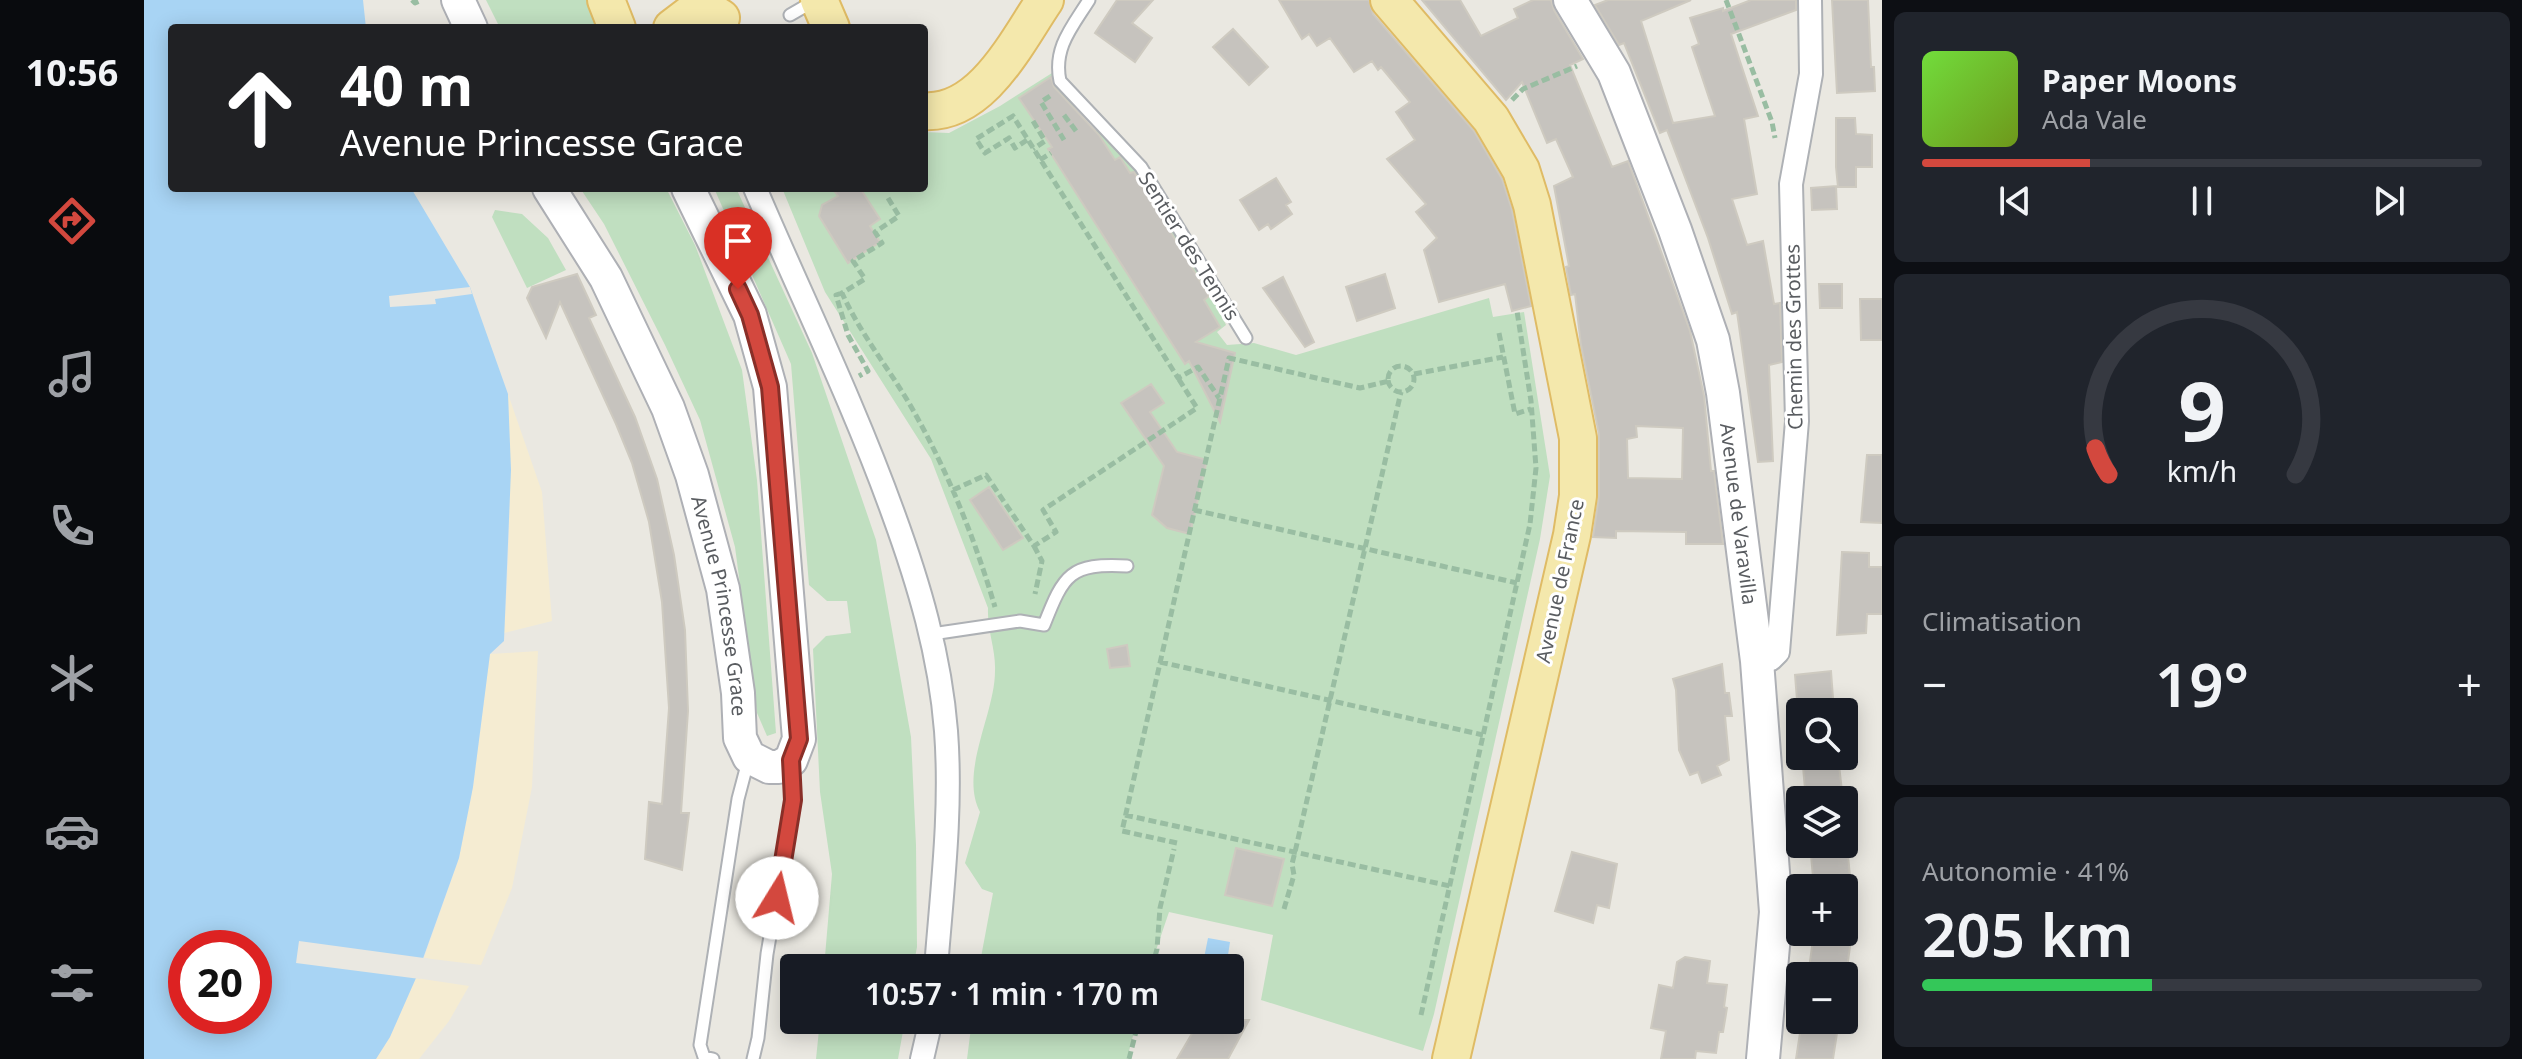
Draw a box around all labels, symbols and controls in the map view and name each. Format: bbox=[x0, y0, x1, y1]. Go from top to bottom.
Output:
text: 40 m bbox=[340, 46, 473, 122]
text: 10:56 bbox=[26, 48, 118, 97]
icon: ahead bbox=[208, 56, 312, 160]
text: Paper Moons bbox=[2042, 60, 2237, 101]
text: Ada Vale bbox=[2042, 101, 2147, 137]
text: Avenue Princesse Grace bbox=[340, 118, 744, 167]
street label: Sentier des Tennis bbox=[1133, 166, 1246, 325]
icon: previous bbox=[1993, 179, 2037, 223]
icon: pause bbox=[2180, 179, 2224, 223]
icon: next bbox=[2367, 179, 2411, 223]
icon: directions bbox=[44, 193, 100, 249]
pin bbox=[704, 207, 772, 289]
icon: arrive bbox=[716, 219, 760, 263]
street label: Chemin des Grottes bbox=[1778, 244, 1809, 430]
icon: music bbox=[44, 346, 100, 402]
text: 9 bbox=[2178, 351, 2226, 464]
street label: Avenue de Varavilla bbox=[1714, 421, 1764, 607]
text: km/h bbox=[2167, 451, 2237, 490]
street label: Avenue Princesse Grace bbox=[685, 493, 753, 717]
street label: Avenue de France bbox=[1529, 496, 1590, 665]
icon: phone bbox=[44, 498, 100, 554]
text: Climatisation bbox=[1922, 603, 2082, 639]
text: 19° bbox=[2155, 643, 2249, 725]
icon: climate bbox=[44, 650, 100, 706]
text: − bbox=[1922, 654, 1947, 714]
text: + bbox=[2457, 654, 2482, 714]
map controls bbox=[1786, 698, 1858, 1034]
button: search bbox=[1786, 698, 1858, 770]
button: layers bbox=[1786, 786, 1858, 858]
icon: car bbox=[44, 803, 100, 859]
text: Autonomie · 41% bbox=[1922, 853, 2129, 889]
position arrow bbox=[735, 856, 819, 940]
button: + bbox=[1786, 874, 1858, 946]
text: 205 km bbox=[1922, 893, 2133, 975]
speed limit sign: 20 bbox=[168, 930, 272, 1034]
icon: filters bbox=[44, 955, 100, 1011]
button: − bbox=[1786, 962, 1858, 1034]
text: 10:57 · 1 min · 170 m bbox=[865, 973, 1159, 1014]

